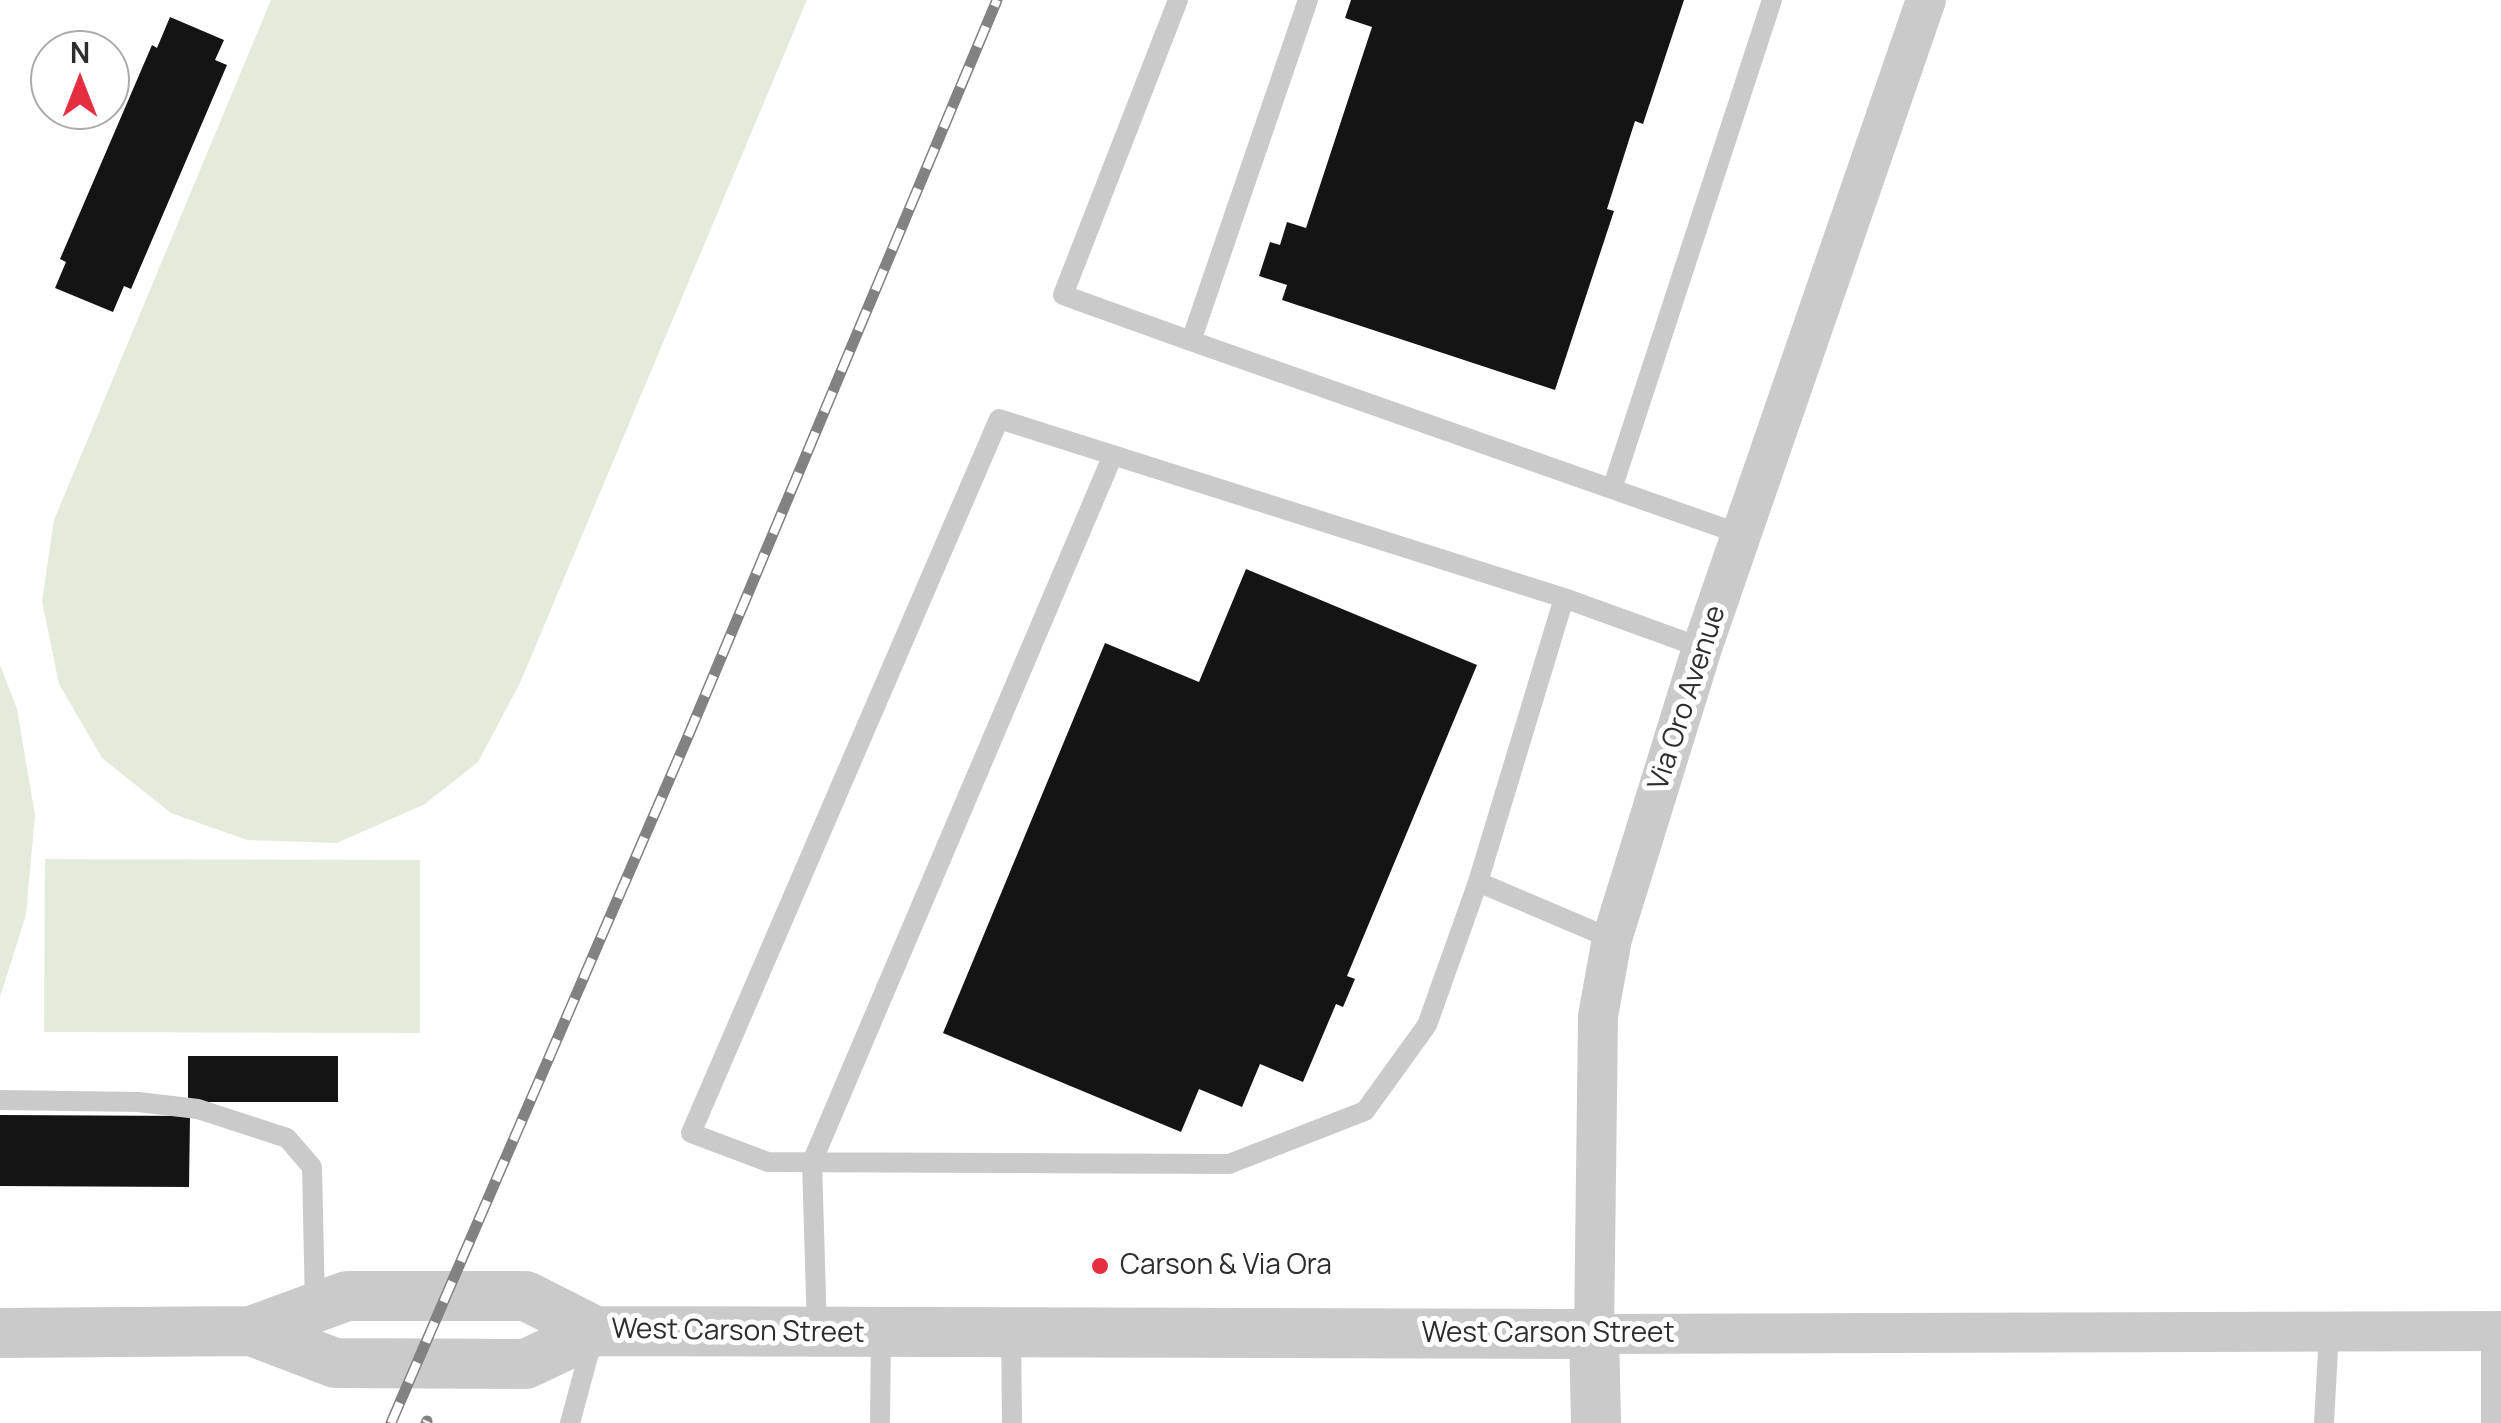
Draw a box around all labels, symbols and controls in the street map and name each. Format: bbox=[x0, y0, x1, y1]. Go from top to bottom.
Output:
north arrow bbox=[30, 30, 130, 130]
text: N bbox=[70, 33, 90, 71]
street label: Via Oro Avenue bbox=[1642, 601, 1734, 795]
place label: Carson & Via Ora bbox=[1120, 1249, 1332, 1283]
marker: Carson & Via Ora bbox=[1089, 1255, 1111, 1277]
street label: West Carson Street bbox=[611, 1313, 865, 1351]
street label: West Carson Street bbox=[1421, 1317, 1675, 1351]

